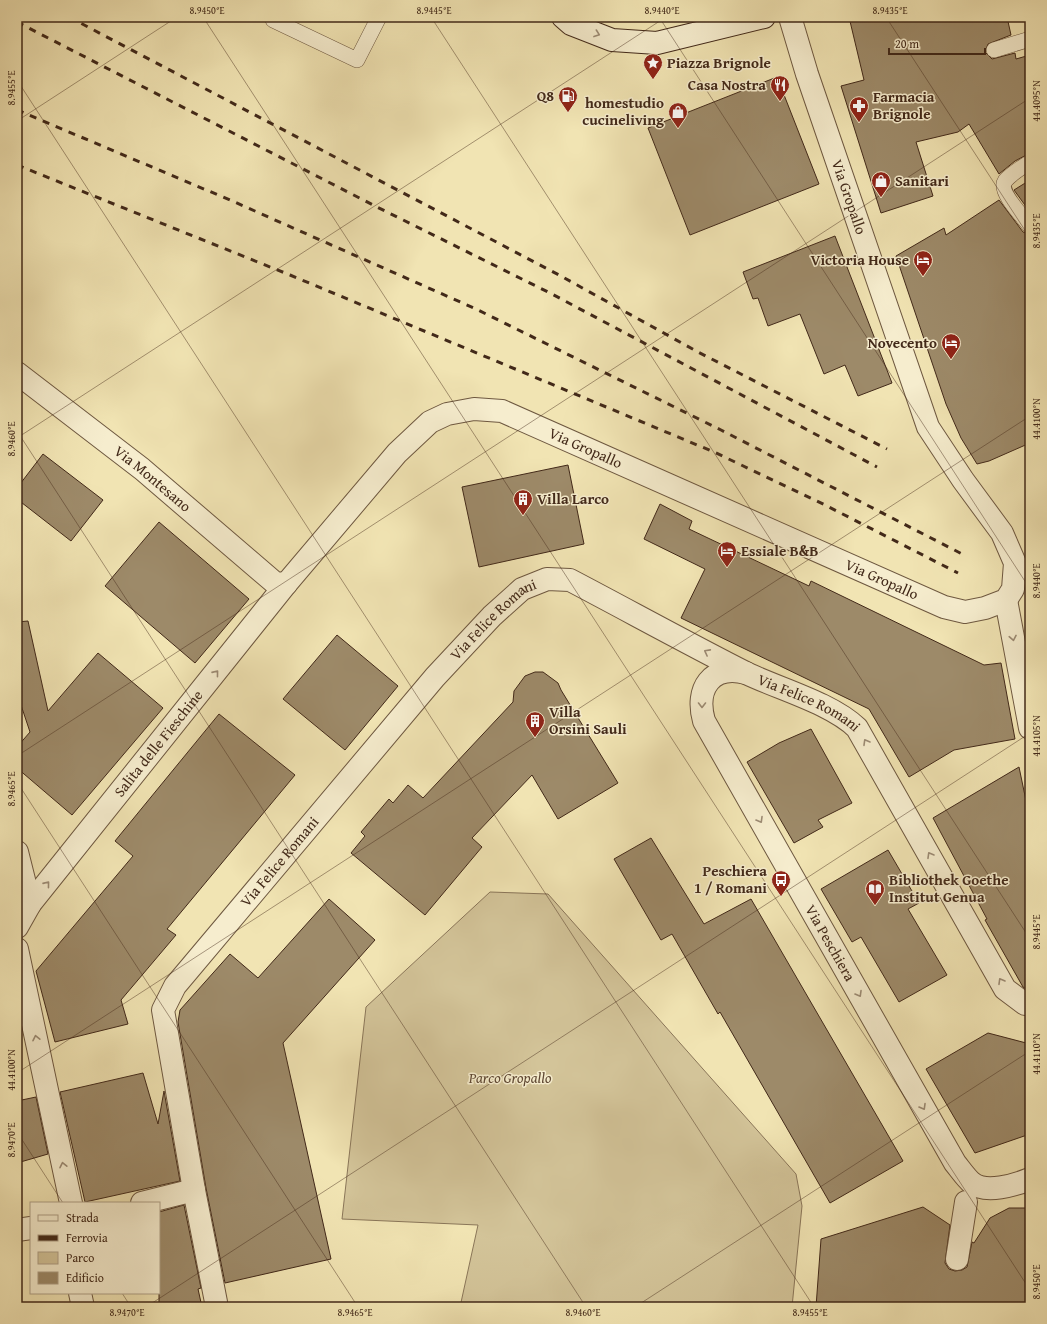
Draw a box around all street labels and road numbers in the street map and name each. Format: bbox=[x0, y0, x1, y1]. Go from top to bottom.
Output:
street label: Via Gropallo bbox=[827, 156, 872, 238]
street label: Via Gropallo bbox=[546, 422, 626, 473]
street label: Via Montesano bbox=[110, 440, 196, 517]
street label: Via Gropallo bbox=[842, 554, 922, 605]
street label: Via Felice Romani bbox=[445, 573, 539, 664]
street label: Via Felice Romani bbox=[755, 668, 865, 736]
street label: Salita delle Fieschine bbox=[109, 685, 207, 801]
street label: Via Felice Romani bbox=[235, 812, 323, 911]
street label: Via Peschiera bbox=[800, 901, 861, 985]

